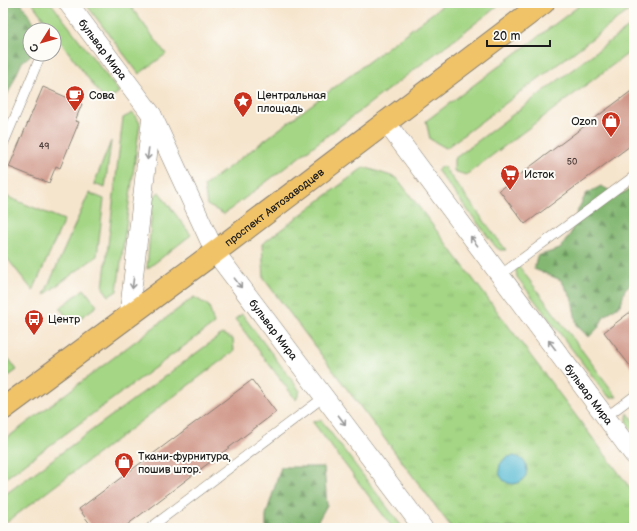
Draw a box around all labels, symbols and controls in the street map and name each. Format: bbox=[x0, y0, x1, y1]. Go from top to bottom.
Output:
street label: бульвар Мира bbox=[75, 17, 130, 83]
north arrow bbox=[22, 22, 62, 62]
scale bar bbox=[487, 22, 550, 48]
text: 20 m bbox=[493, 29, 520, 44]
text: С bbox=[27, 40, 42, 55]
cafe icon: Сова bbox=[64, 84, 86, 112]
place label: Сова bbox=[89, 89, 115, 102]
place label: Центральная площадь bbox=[257, 89, 326, 115]
place icon: Центральная площадь bbox=[232, 90, 254, 118]
shop icon: Ozon bbox=[600, 110, 622, 138]
place label: Ozon bbox=[571, 115, 597, 128]
house number: 49 bbox=[39, 141, 49, 152]
one-way arrow bbox=[144, 147, 152, 160]
house number: 50 bbox=[567, 157, 577, 168]
supermarket icon: Исток bbox=[499, 163, 521, 191]
street label: проспект Автозаводцев bbox=[222, 166, 327, 249]
place label: Исток bbox=[524, 168, 554, 181]
one-way arrow bbox=[470, 236, 479, 247]
one-way arrow bbox=[129, 276, 137, 289]
one-way arrow bbox=[234, 277, 242, 288]
street label: бульвар Мира bbox=[246, 297, 300, 363]
bus stop icon: Центр bbox=[23, 308, 45, 336]
place label: Центр bbox=[48, 313, 81, 326]
one-way arrow bbox=[548, 340, 556, 351]
street label: бульвар Мира bbox=[562, 362, 616, 428]
one-way arrow bbox=[337, 415, 346, 426]
place label: Ткани-фурнитура, пошив штор. bbox=[138, 450, 231, 476]
shop icon: Ткани-фурнитура, пошив штор. bbox=[113, 451, 135, 479]

